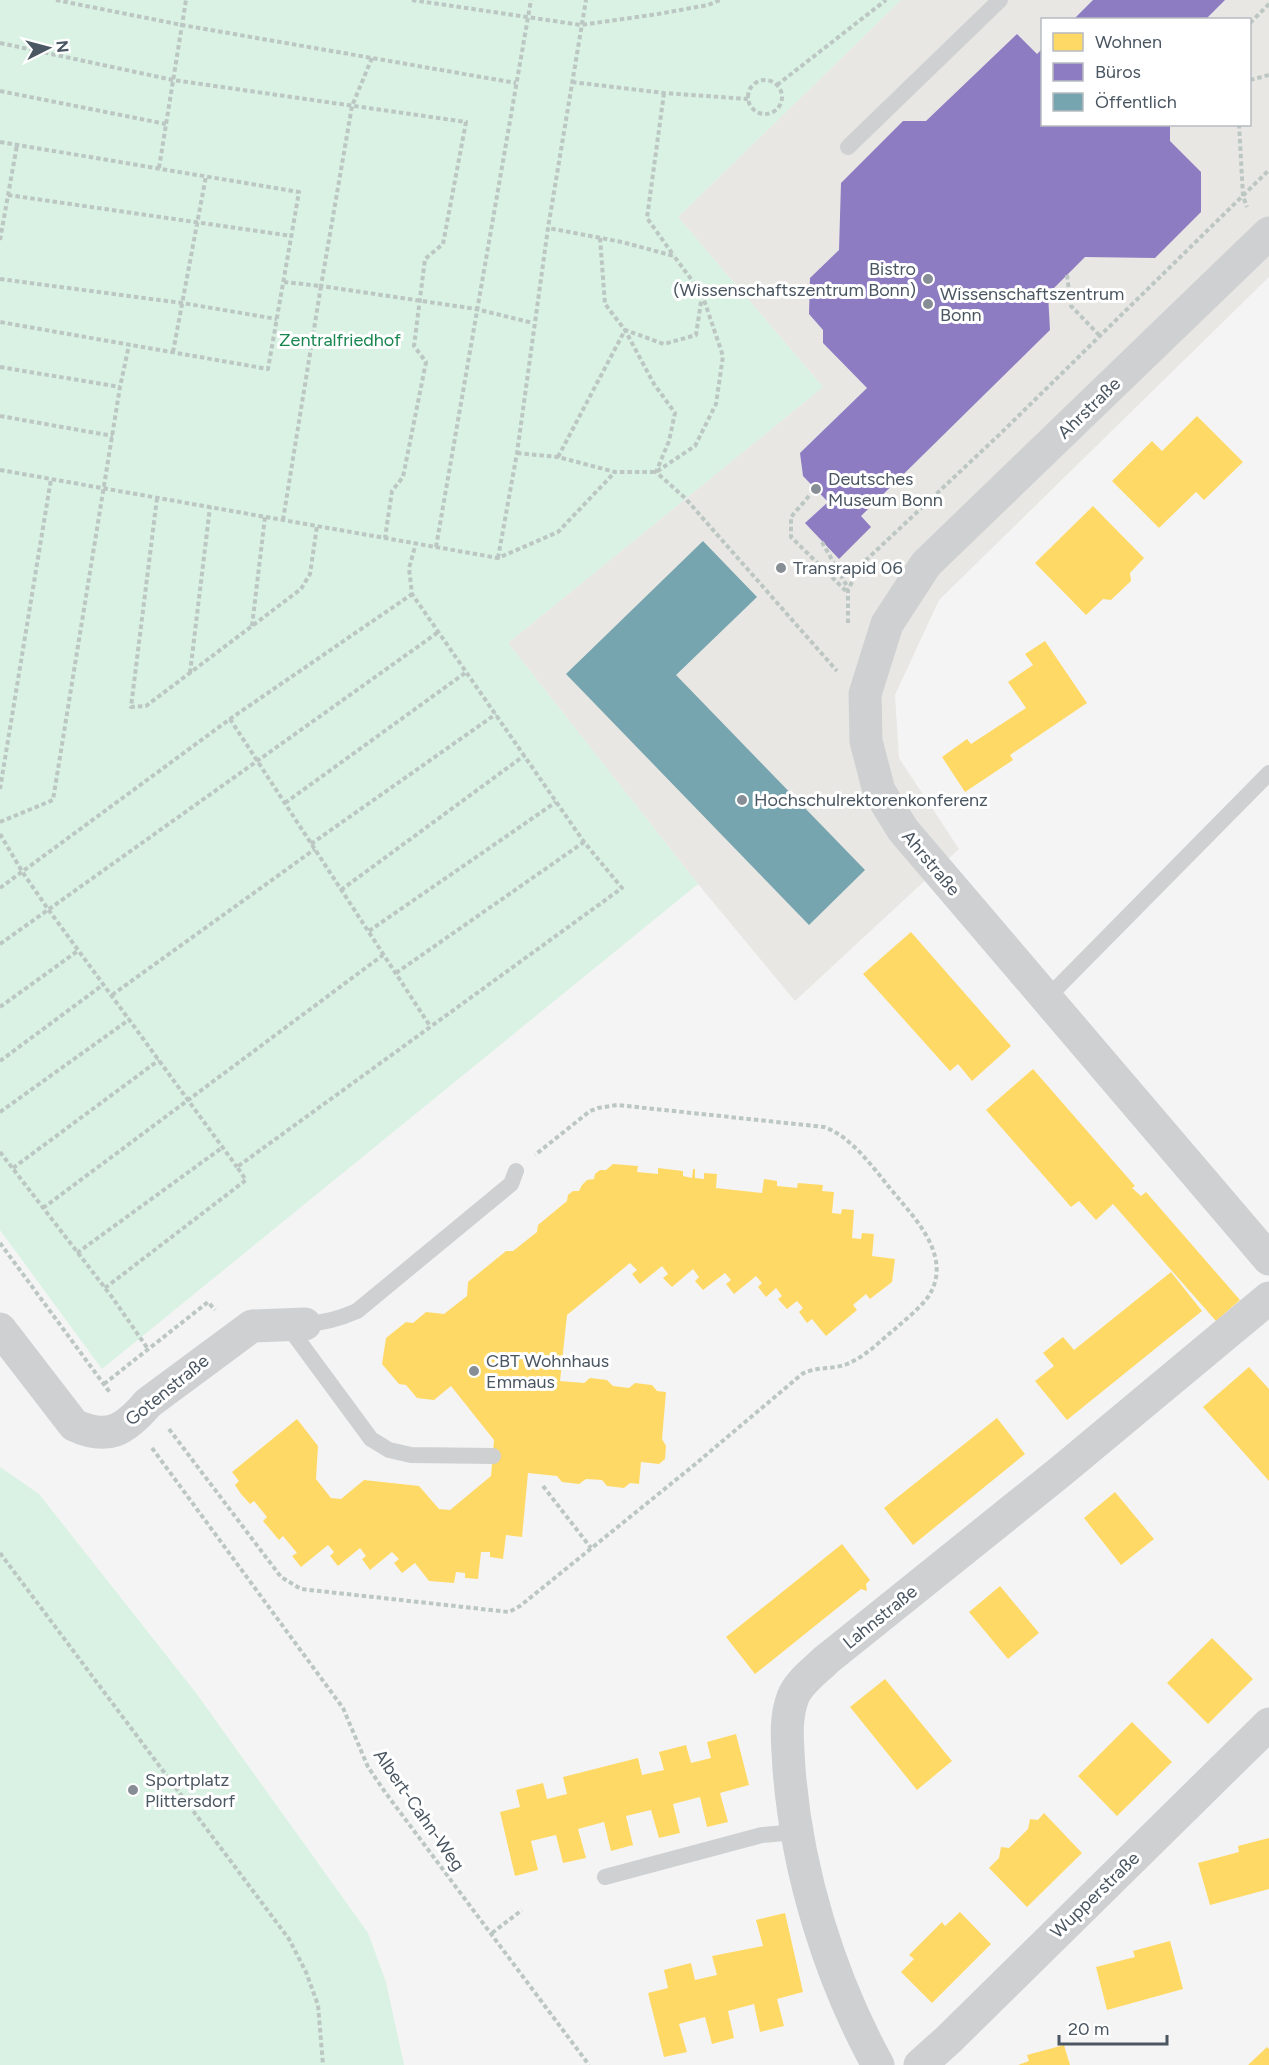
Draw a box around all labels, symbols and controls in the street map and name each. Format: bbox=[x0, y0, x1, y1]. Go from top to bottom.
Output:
north arrow bbox=[18, 18, 78, 78]
legend bbox=[1041, 18, 1251, 126]
text: Wohnen bbox=[1095, 31, 1162, 53]
text: N bbox=[52, 39, 73, 54]
text: Büros bbox=[1095, 61, 1141, 83]
text: Öffentlich bbox=[1095, 91, 1177, 113]
place label: Bistro (Wissenschaftszentrum Bonn) bbox=[673, 258, 916, 301]
marker: Bistro (Wissenschaftszentrum Bonn) bbox=[921, 272, 935, 286]
place label: Wissenschaftszentrum Bonn bbox=[940, 283, 1124, 326]
marker: Wissenschaftszentrum Bonn bbox=[921, 297, 935, 311]
park label: Zentralfriedhof bbox=[279, 329, 401, 351]
street label: Ahrstraße bbox=[1053, 373, 1125, 443]
place label: Deutsches Museum Bonn bbox=[828, 468, 943, 511]
marker: Deutsches Museum Bonn bbox=[809, 482, 823, 496]
place label: Transrapid 06 bbox=[793, 557, 903, 579]
marker: Transrapid 06 bbox=[774, 561, 788, 575]
place label: Hochschulrektorenkonferenz bbox=[754, 789, 988, 811]
marker: Hochschulrektorenkonferenz bbox=[735, 793, 749, 807]
street label: Ahrstraße bbox=[897, 826, 965, 900]
street label: Gotenstraße bbox=[121, 1350, 213, 1430]
place label: CBT Wohnhaus Emmaus bbox=[486, 1350, 609, 1393]
marker: CBT Wohnhaus Emmaus bbox=[467, 1364, 481, 1378]
street label: Lahnstraße bbox=[838, 1580, 922, 1654]
street label: Albert-Cahn-Weg bbox=[369, 1745, 469, 1875]
place label: Sportplatz Plittersdorf bbox=[145, 1769, 235, 1812]
marker: Sportplatz Plittersdorf bbox=[126, 1783, 140, 1797]
street label: Wupperstraße bbox=[1046, 1847, 1144, 1943]
scale bar bbox=[1059, 2008, 1167, 2046]
text: 20 m bbox=[1068, 2018, 1109, 2040]

